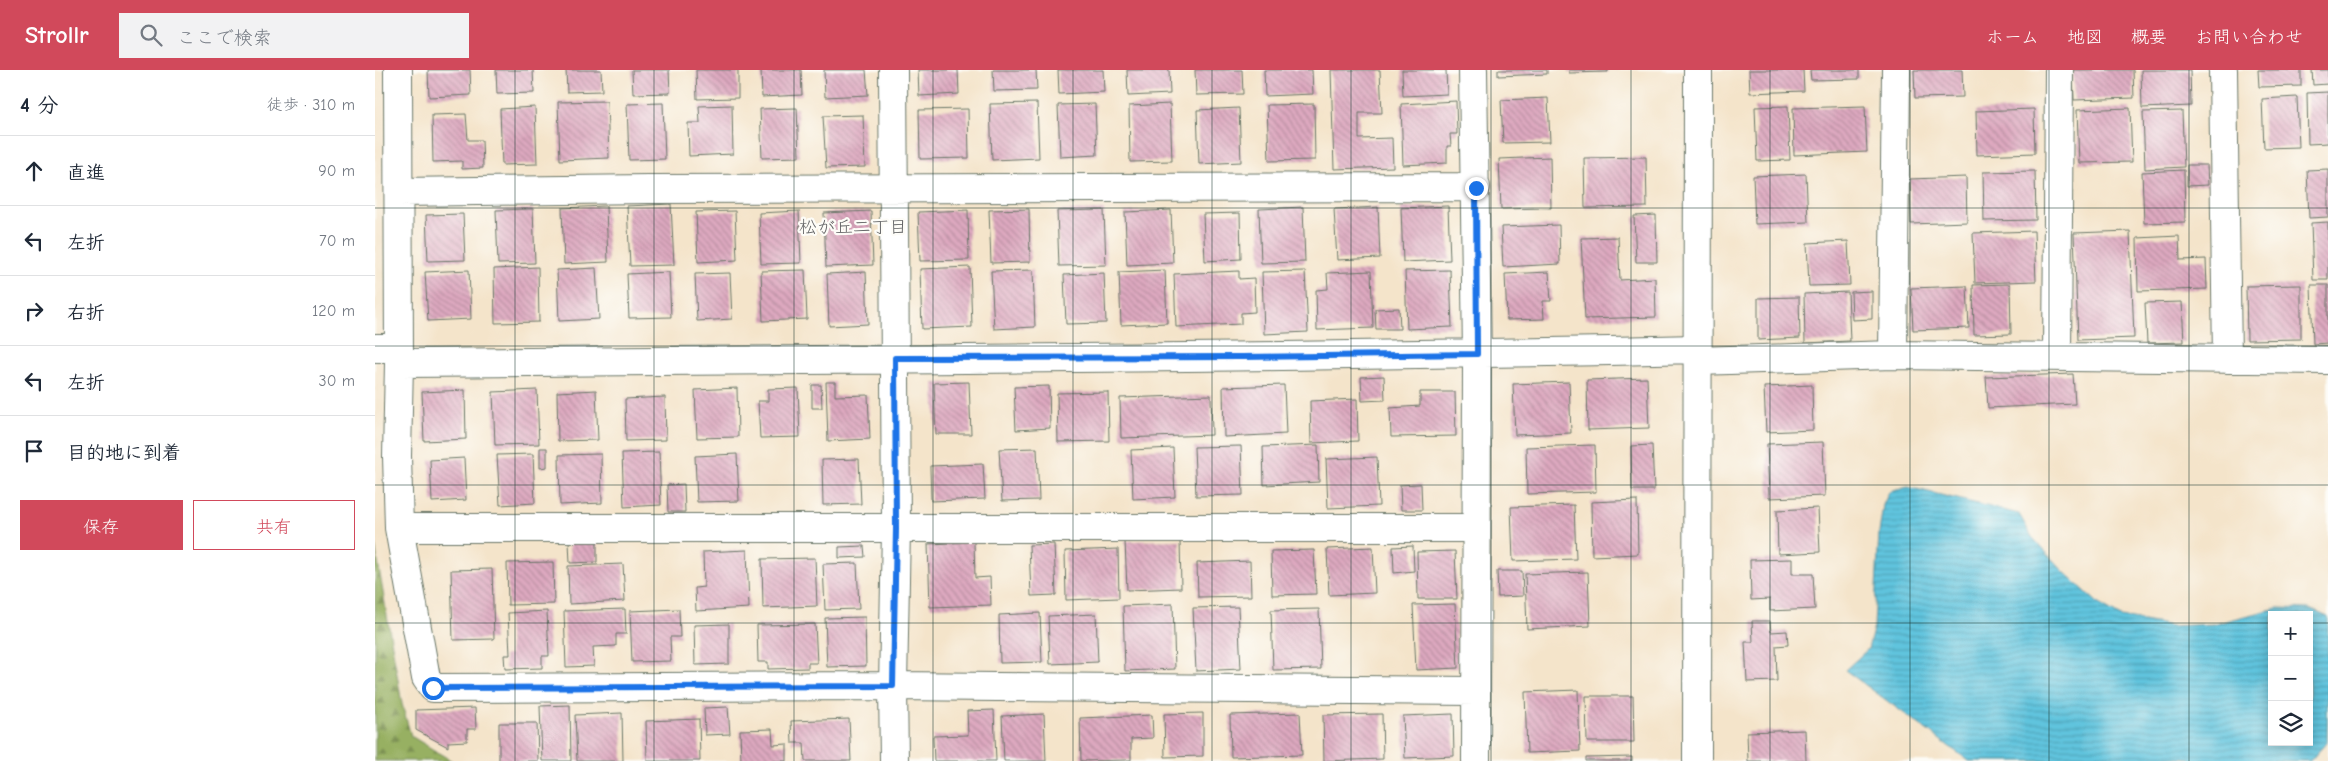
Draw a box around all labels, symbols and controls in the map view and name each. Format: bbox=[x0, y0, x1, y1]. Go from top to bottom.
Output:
search box bbox=[119, 13, 469, 58]
text: Strollr bbox=[25, 21, 89, 49]
icon: search bbox=[137, 21, 165, 49]
text: ここで検索 bbox=[177, 27, 272, 49]
text: ホーム bbox=[1986, 27, 2039, 48]
text: 地図 bbox=[2067, 27, 2103, 48]
text: 概要 bbox=[2131, 27, 2167, 48]
text: お問い合わせ bbox=[2195, 27, 2303, 48]
text: 4 分 bbox=[20, 93, 58, 117]
text: 徒歩 · 310 m bbox=[267, 96, 355, 114]
icon: ahead bbox=[20, 157, 48, 185]
text: 直進 bbox=[67, 162, 105, 184]
text: 90 m bbox=[318, 162, 355, 180]
route end bbox=[1465, 177, 1488, 200]
district label: 松が丘二丁目 bbox=[799, 217, 907, 238]
icon: left bbox=[20, 227, 48, 255]
text: 左折 bbox=[67, 232, 105, 254]
text: 70 m bbox=[319, 232, 355, 250]
icon: right bbox=[20, 297, 48, 325]
text: 右折 bbox=[67, 302, 105, 324]
text: 120 m bbox=[312, 302, 355, 320]
icon: left bbox=[20, 367, 48, 395]
text: 左折 bbox=[67, 372, 105, 394]
text: 30 m bbox=[319, 372, 355, 390]
icon: arrive bbox=[20, 437, 48, 465]
text: 目的地に到着 bbox=[67, 442, 181, 464]
button: 保存 bbox=[20, 500, 183, 550]
button: 共有 bbox=[193, 500, 355, 550]
map controls bbox=[2268, 611, 2313, 746]
button: + bbox=[2268, 611, 2313, 656]
button: − bbox=[2268, 656, 2313, 701]
route start bbox=[422, 677, 445, 700]
button: layers bbox=[2268, 701, 2313, 746]

